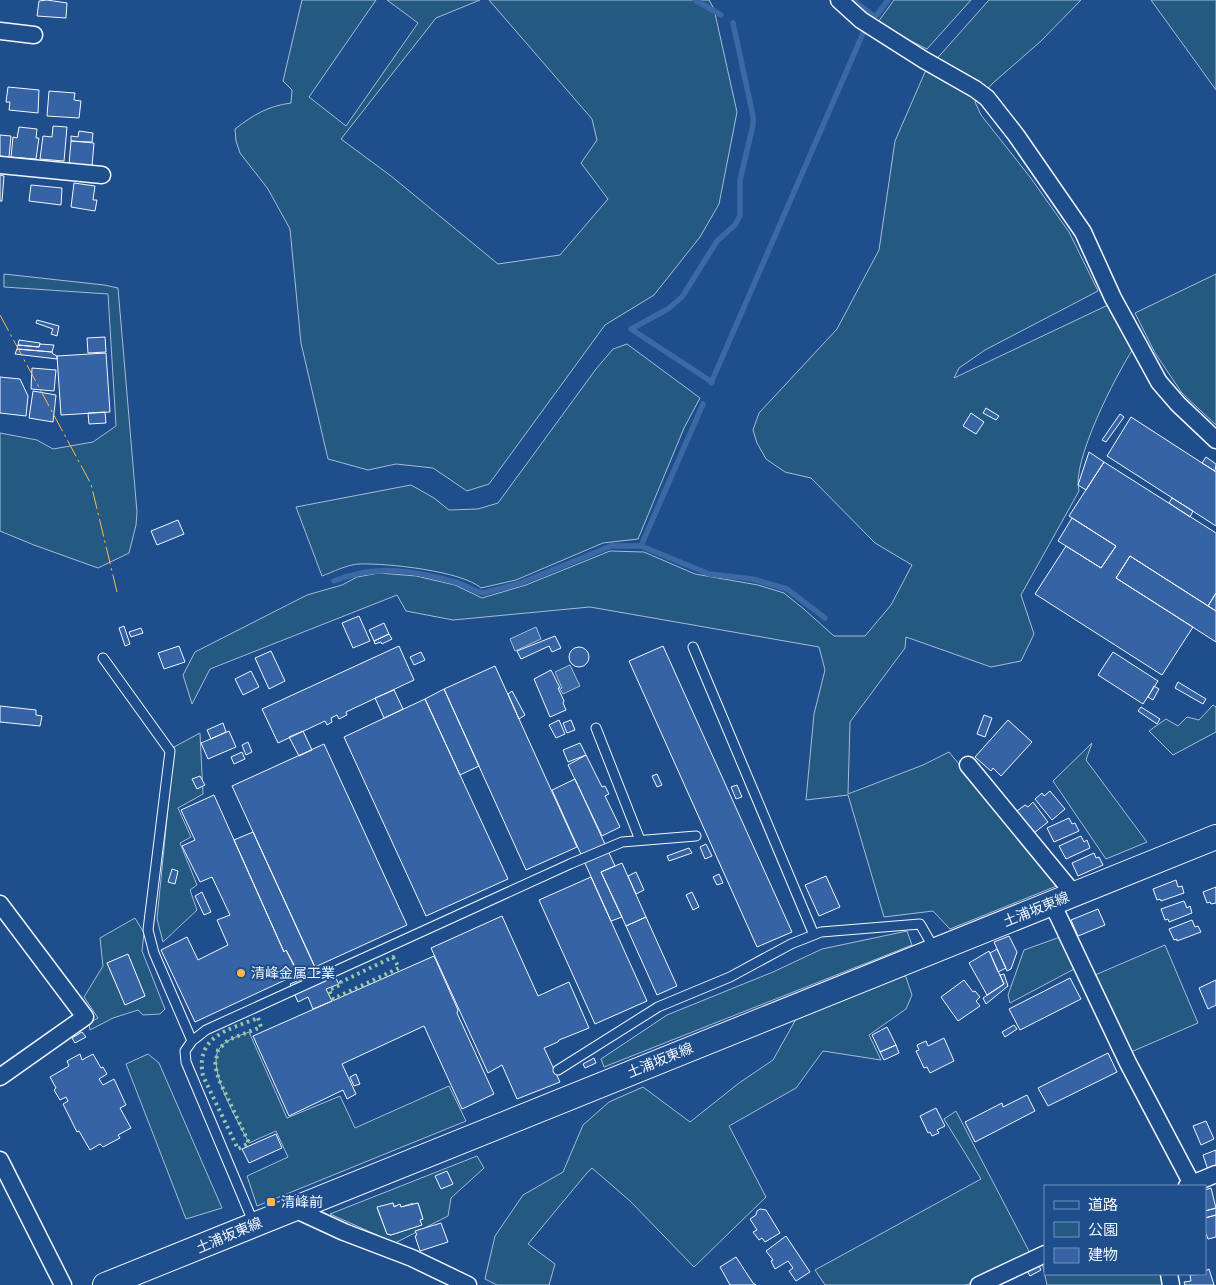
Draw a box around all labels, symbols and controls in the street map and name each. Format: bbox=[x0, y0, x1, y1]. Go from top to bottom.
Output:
street label: 土浦坂東線 bbox=[1001, 888, 1071, 930]
place label: 清峰金属工業 bbox=[251, 965, 335, 981]
marker: 清峰金属工業 bbox=[235, 967, 247, 979]
street label: 土浦坂東線 bbox=[625, 1039, 695, 1081]
legend bbox=[1044, 1185, 1206, 1275]
place label: 清峰前 bbox=[281, 1194, 323, 1210]
marker: 清峰前 bbox=[265, 1196, 277, 1208]
text: 道路 bbox=[1088, 1196, 1118, 1214]
street label: 土浦坂東線 bbox=[194, 1214, 264, 1256]
text: 公園 bbox=[1088, 1221, 1118, 1239]
text: 建物 bbox=[1088, 1246, 1118, 1264]

